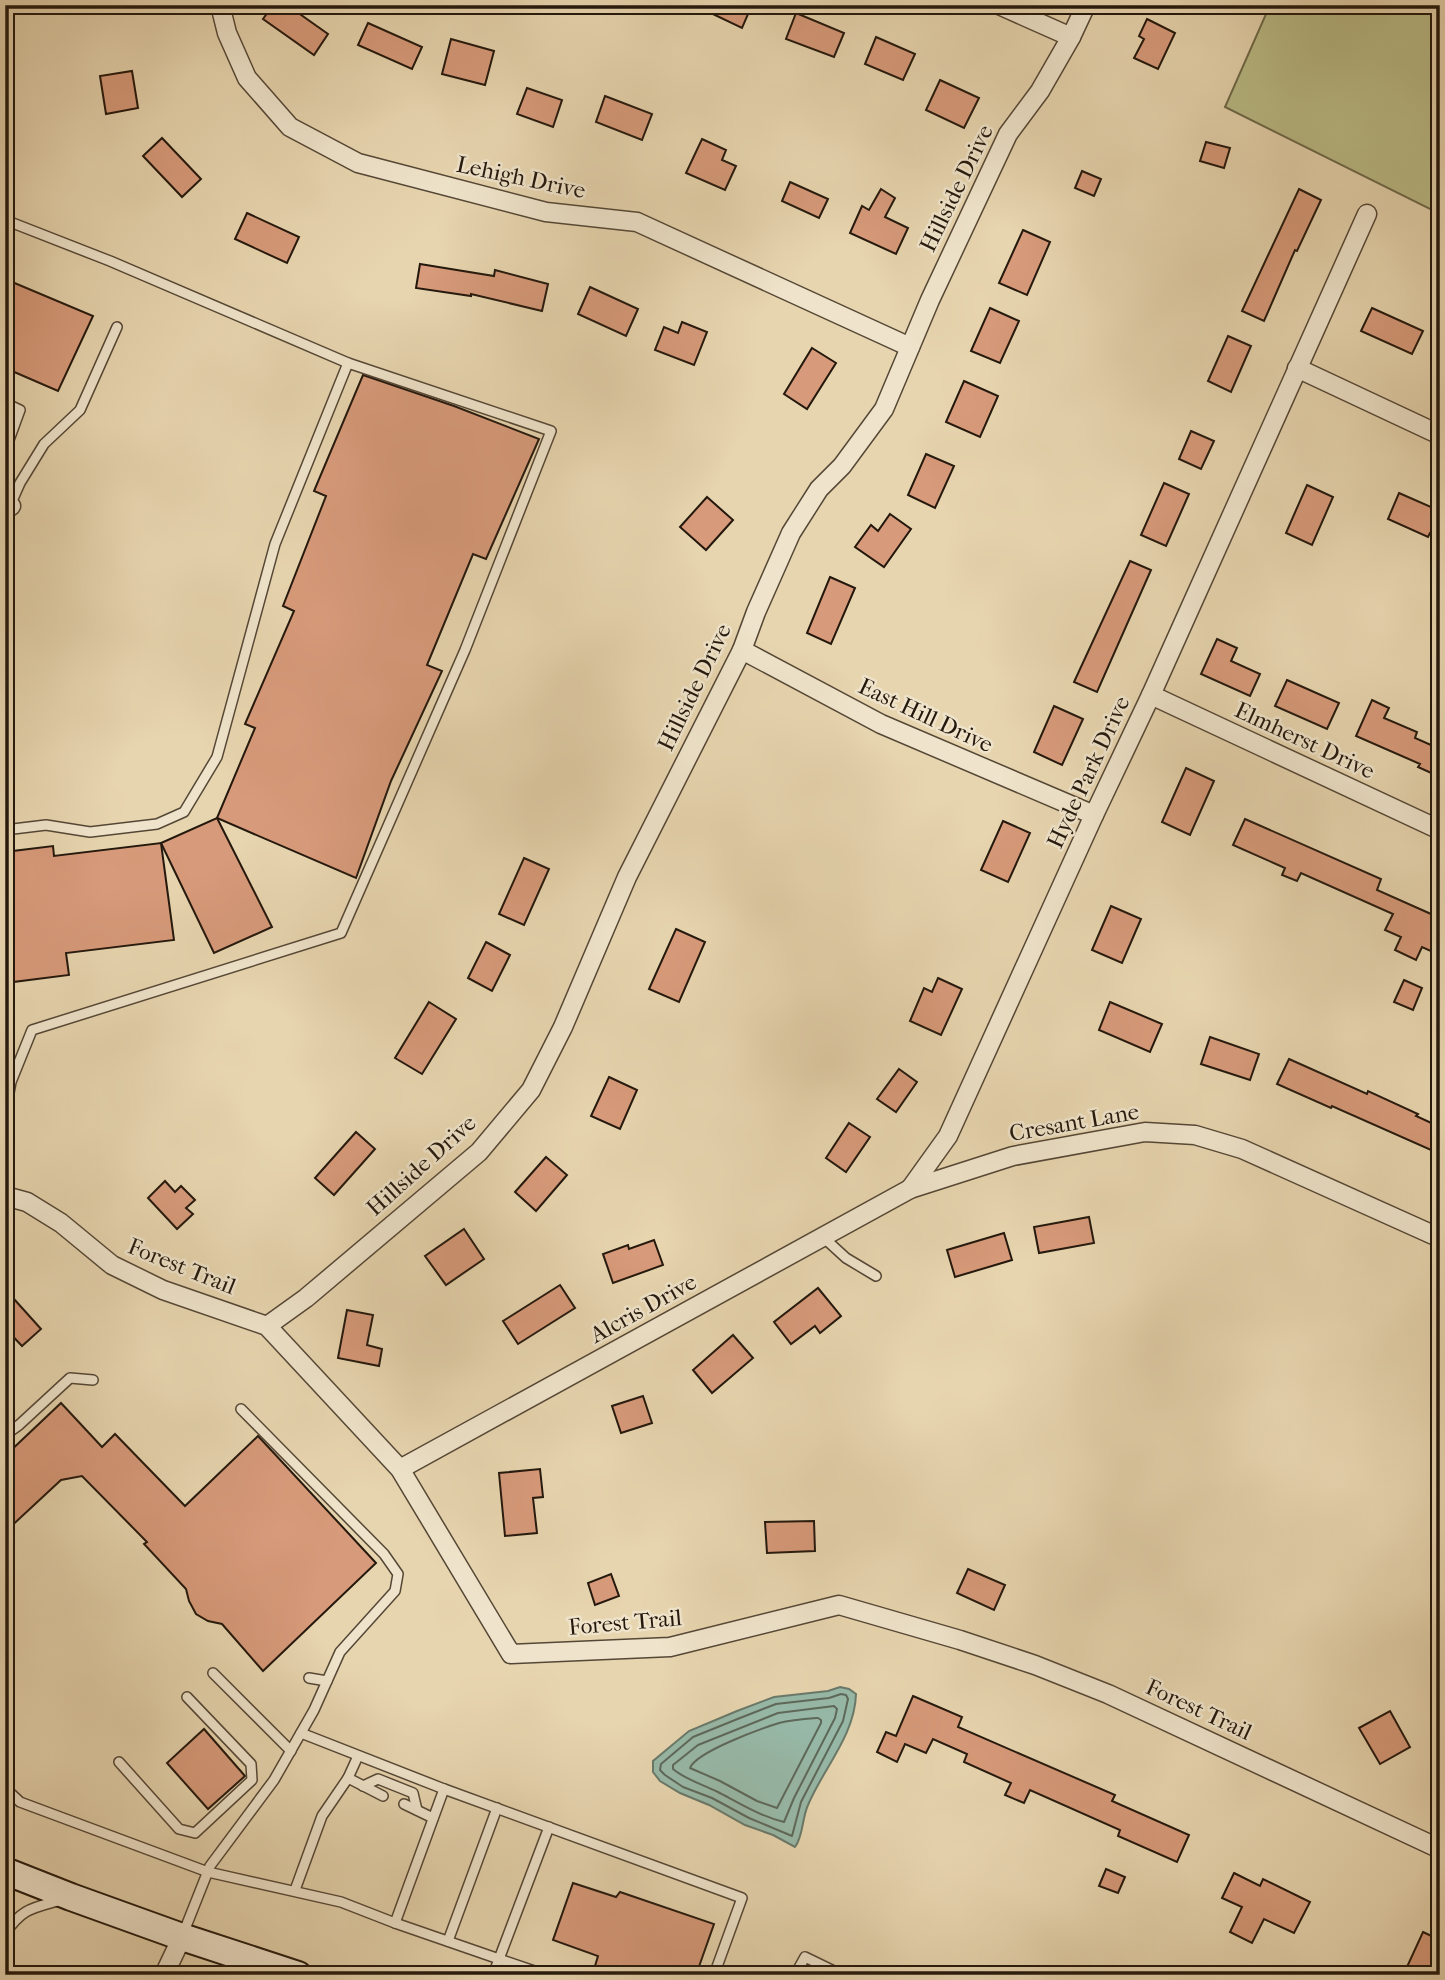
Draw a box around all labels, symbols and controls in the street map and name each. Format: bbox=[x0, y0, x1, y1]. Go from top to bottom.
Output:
street label: Hillside Drive bbox=[914, 120, 999, 256]
street label: Lehigh Drive bbox=[454, 151, 588, 204]
street label: Hillside Drive bbox=[652, 619, 737, 755]
street label: East Hill Drive bbox=[854, 673, 997, 758]
street label: Hyde Park Drive bbox=[1041, 692, 1136, 853]
street label: Elmherst Drive bbox=[1231, 696, 1379, 785]
street label: Cresant Lane bbox=[1007, 1098, 1141, 1147]
street label: Hillside Drive bbox=[361, 1109, 482, 1222]
street label: Forest Trail bbox=[124, 1233, 240, 1301]
street label: Alcris Drive bbox=[584, 1268, 701, 1349]
street label: Forest Trail bbox=[567, 1604, 684, 1641]
street label: Forest Trail bbox=[1141, 1673, 1257, 1746]

